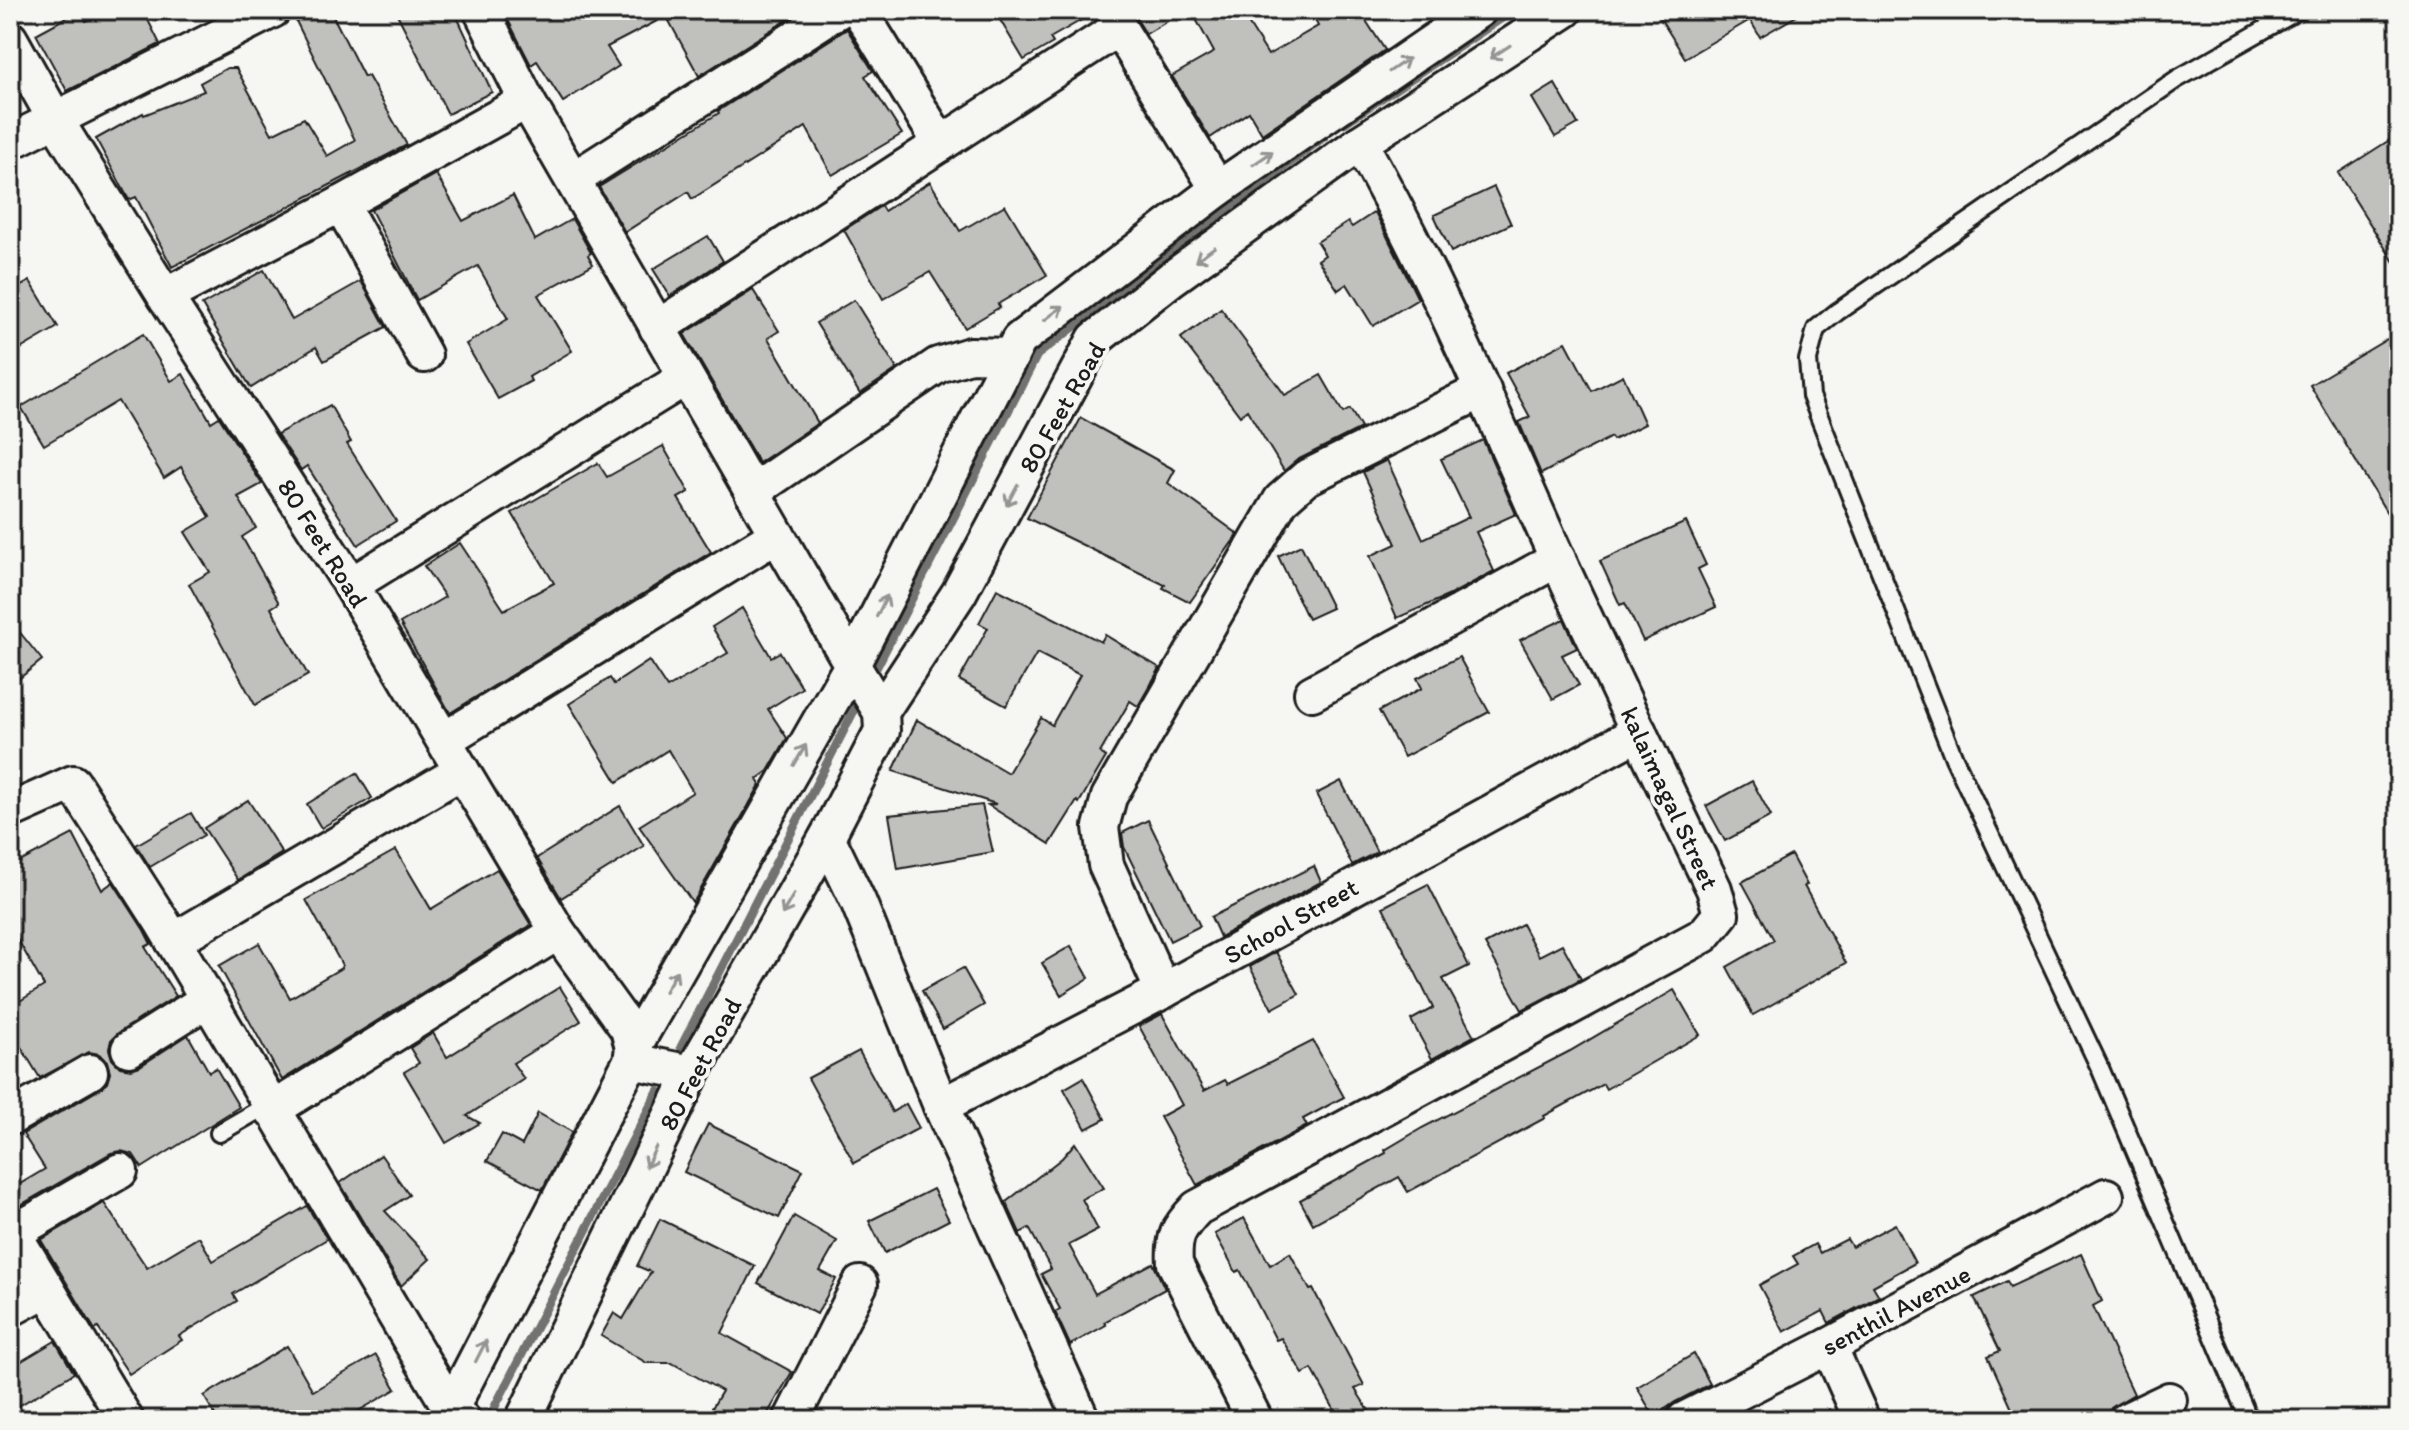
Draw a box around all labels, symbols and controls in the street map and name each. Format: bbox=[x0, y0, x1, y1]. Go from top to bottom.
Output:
one-way arrow bbox=[1489, 44, 1511, 61]
one-way arrow bbox=[1387, 57, 1410, 73]
one-way arrow bbox=[1251, 150, 1274, 166]
one-way arrow bbox=[1195, 246, 1217, 262]
one-way arrow bbox=[1043, 305, 1065, 322]
street label: 80 Feet Road bbox=[1012, 336, 1112, 478]
street label: 80 Feet Road bbox=[271, 473, 375, 613]
one-way arrow bbox=[1003, 483, 1019, 506]
one-way arrow bbox=[875, 595, 890, 619]
street label: kalaimagal Street bbox=[1614, 702, 1726, 895]
one-way arrow bbox=[792, 744, 808, 767]
street label: School Street bbox=[1218, 871, 1364, 971]
one-way arrow bbox=[780, 892, 795, 916]
one-way arrow bbox=[663, 970, 679, 993]
street label: 80 Feet Road bbox=[652, 992, 748, 1136]
one-way arrow bbox=[643, 1145, 658, 1169]
street label: senthil Avenue bbox=[1816, 1257, 1976, 1363]
one-way arrow bbox=[474, 1339, 490, 1363]

